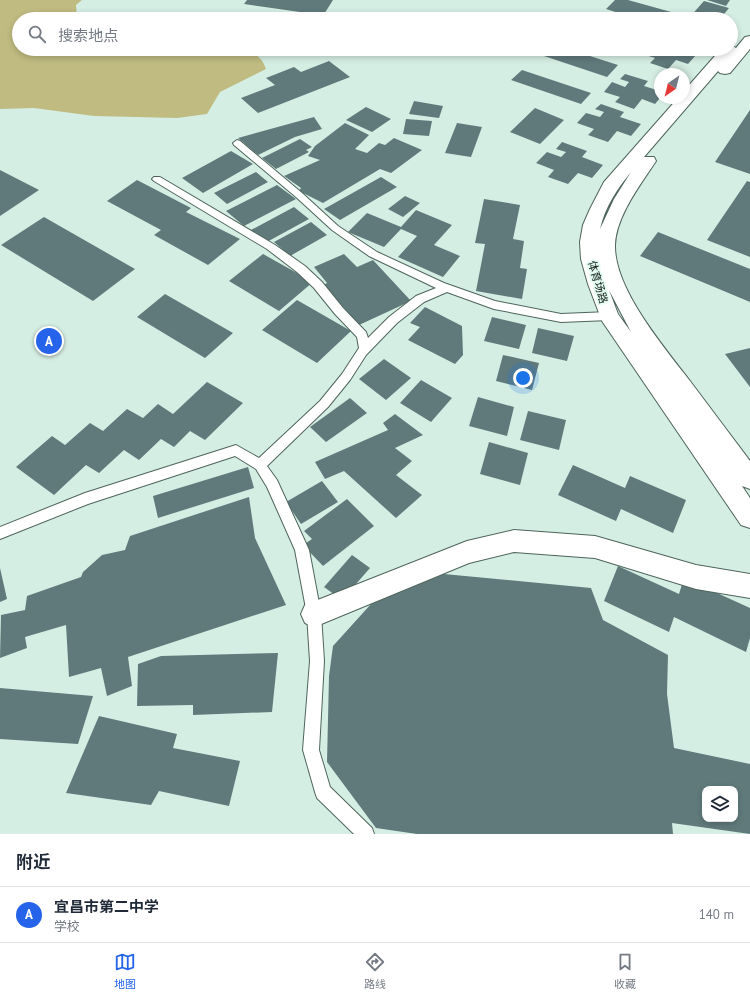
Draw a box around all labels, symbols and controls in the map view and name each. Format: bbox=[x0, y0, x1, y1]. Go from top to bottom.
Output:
search box bbox=[12, 12, 738, 56]
icon: search bbox=[26, 23, 48, 45]
text: 搜索地点 bbox=[58, 26, 118, 45]
north arrow bbox=[654, 68, 690, 104]
street label: 体育场路 bbox=[585, 259, 611, 305]
pin: A bbox=[36, 326, 62, 356]
your location bbox=[513, 368, 533, 388]
map controls bbox=[702, 786, 738, 822]
button: layers bbox=[702, 786, 738, 822]
text: 附近 bbox=[16, 851, 50, 873]
text: 宜昌市第二中学 bbox=[54, 897, 159, 916]
text: A bbox=[25, 906, 33, 923]
text: 140 m bbox=[699, 906, 734, 923]
text: 学校 bbox=[54, 918, 80, 935]
tab: 地图 bbox=[114, 951, 136, 991]
tab: 路线 bbox=[364, 951, 386, 991]
tab: 收藏 bbox=[614, 951, 636, 991]

